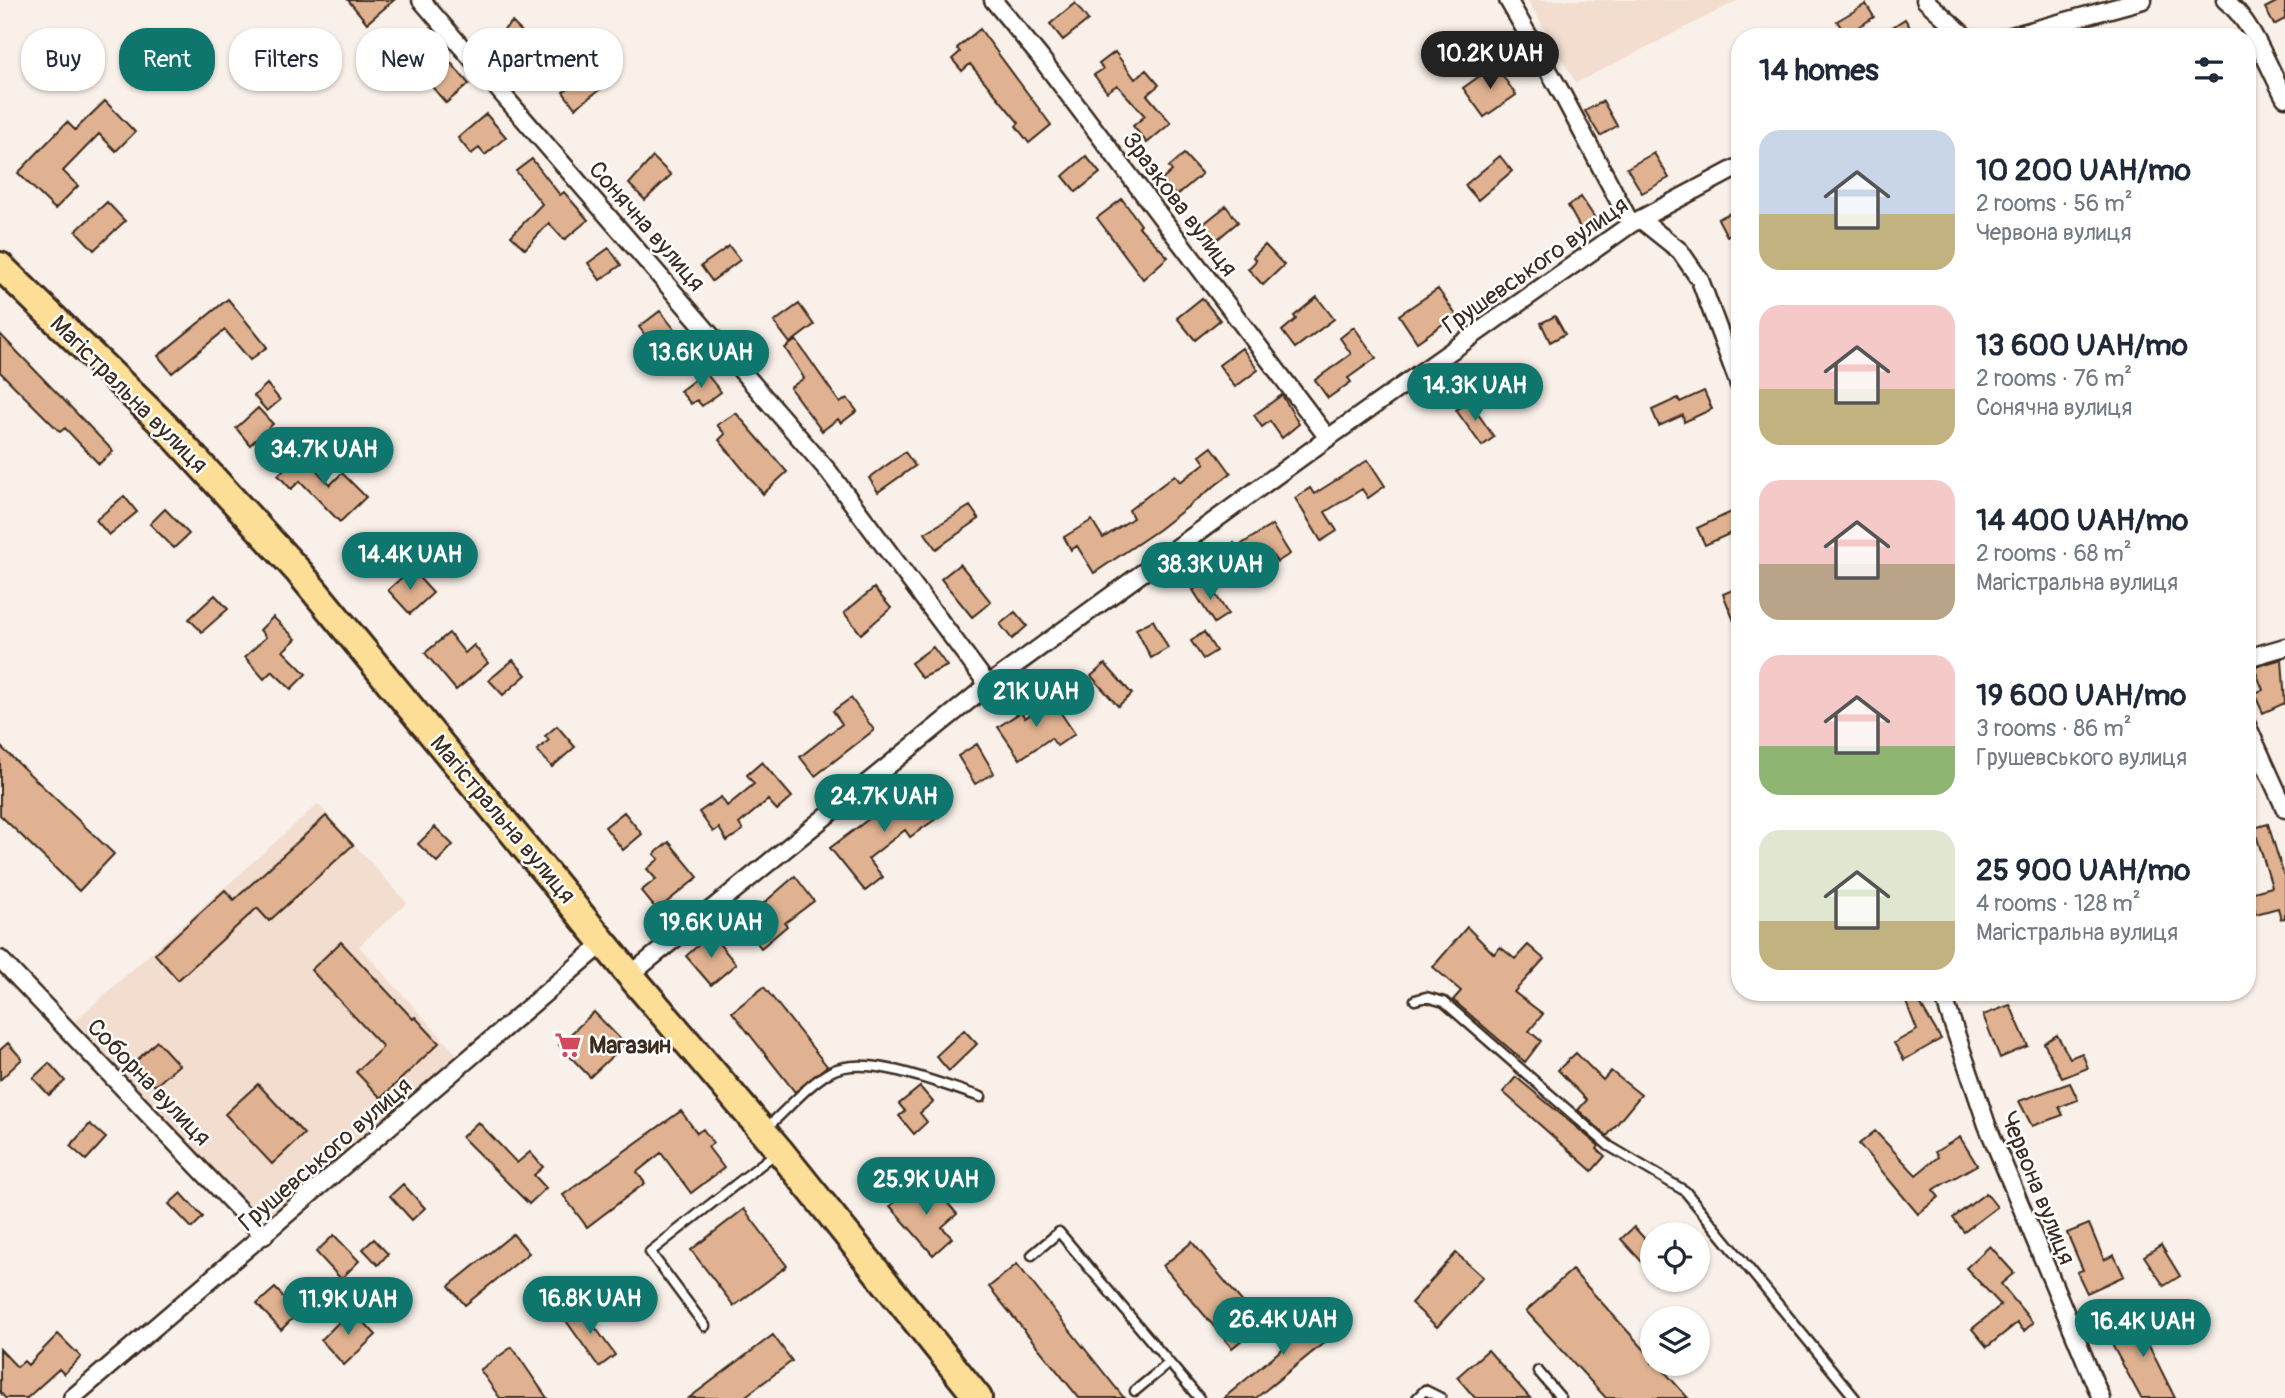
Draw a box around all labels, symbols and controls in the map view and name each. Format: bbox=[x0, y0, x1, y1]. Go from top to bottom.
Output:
chip: Buy bbox=[21, 28, 105, 91]
chip: Rent bbox=[119, 28, 215, 91]
chip: Filters bbox=[229, 28, 342, 91]
chip: New bbox=[356, 28, 449, 91]
chip: Apartment bbox=[463, 28, 623, 91]
pin: 10.2K UAH bbox=[1410, 32, 1570, 91]
text: 10.2K UAH bbox=[1437, 39, 1543, 68]
icon: filters bbox=[2190, 51, 2228, 89]
text: 14 homes bbox=[1759, 52, 1879, 89]
street label: Зразкова вулиця bbox=[1116, 126, 1243, 282]
text: 10 200 UAH/mo bbox=[1976, 152, 2191, 189]
street label: Сонячна вулиця bbox=[582, 155, 711, 297]
icon: home bbox=[1815, 158, 1899, 242]
text: 2 rooms · 56 m² bbox=[1976, 189, 2133, 218]
street label: Грушевського вулиця bbox=[1437, 190, 1634, 340]
text: Червона вулиця bbox=[1976, 218, 2132, 247]
street label: Магістральна вулиця bbox=[44, 310, 213, 479]
text: 13 600 UAH/mo bbox=[1976, 327, 2188, 364]
pin: 13.6K UAH bbox=[621, 330, 781, 390]
icon: home bbox=[1815, 333, 1899, 417]
text: 13.6K UAH bbox=[649, 338, 753, 367]
pin: 14.3K UAH bbox=[1395, 364, 1555, 423]
text: 2 rooms · 76 m² bbox=[1976, 364, 2132, 393]
text: 14.3K UAH bbox=[1423, 371, 1527, 400]
text: Сонячна вулиця bbox=[1976, 393, 2132, 422]
pin: 34.7K UAH bbox=[244, 428, 404, 487]
text: 34.7K UAH bbox=[271, 435, 377, 464]
text: 14 400 UAH/mo bbox=[1976, 502, 2188, 539]
icon: home bbox=[1815, 508, 1899, 592]
pin: 14.4K UAH bbox=[330, 532, 490, 592]
text: 2 rooms · 68 m² bbox=[1976, 539, 2132, 568]
text: 14.4K UAH bbox=[358, 540, 462, 569]
pin: 38.3K UAH bbox=[1130, 542, 1290, 602]
text: 38.3K UAH bbox=[1157, 550, 1263, 579]
text: Магістральна вулиця bbox=[1976, 568, 2178, 597]
pin: 21K UAH bbox=[971, 670, 1101, 729]
text: 21K UAH bbox=[993, 677, 1079, 706]
text: 19 600 UAH/mo bbox=[1976, 677, 2186, 714]
icon: home bbox=[1815, 683, 1899, 767]
text: 3 rooms · 86 m² bbox=[1976, 714, 2132, 743]
street label: Магістральна вулиця bbox=[424, 729, 581, 909]
text: Грушевського вулиця bbox=[1976, 743, 2187, 772]
pin: 24.7K UAH bbox=[804, 774, 964, 834]
text: 24.7K UAH bbox=[831, 782, 937, 811]
text: 25 900 UAH/mo bbox=[1976, 852, 2190, 889]
icon: home bbox=[1815, 858, 1899, 942]
text: 4 rooms · 128 m² bbox=[1976, 889, 2141, 918]
pin: 19.6K UAH bbox=[631, 900, 791, 960]
text: 19.6K UAH bbox=[660, 908, 762, 937]
text: Магістральна вулиця bbox=[1976, 918, 2178, 947]
street label: Соборна вулиця bbox=[81, 1013, 217, 1152]
supermarket icon: Магазин bbox=[553, 1030, 583, 1060]
place label: Магазин bbox=[589, 1031, 671, 1060]
street label: Грушевського вулиця bbox=[233, 1071, 418, 1238]
street label: Червона вулиця bbox=[1994, 1108, 2081, 1269]
pin: 25.9K UAH bbox=[846, 1158, 1006, 1217]
text: 25.9K UAH bbox=[873, 1165, 979, 1194]
map controls bbox=[1640, 1222, 1710, 1376]
button: locate bbox=[1640, 1222, 1710, 1292]
pin: 16.8K UAH bbox=[510, 1276, 670, 1336]
pin: 11.9K UAH bbox=[268, 1278, 428, 1337]
text: 16.8K UAH bbox=[539, 1284, 641, 1313]
text: 11.9K UAH bbox=[299, 1285, 397, 1314]
pin: 26.4K UAH bbox=[1203, 1298, 1363, 1357]
pin: 16.4K UAH bbox=[2063, 1300, 2223, 1359]
text: 26.4K UAH bbox=[1229, 1305, 1337, 1334]
button: layers bbox=[1640, 1306, 1710, 1376]
text: 16.4K UAH bbox=[2091, 1307, 2195, 1336]

